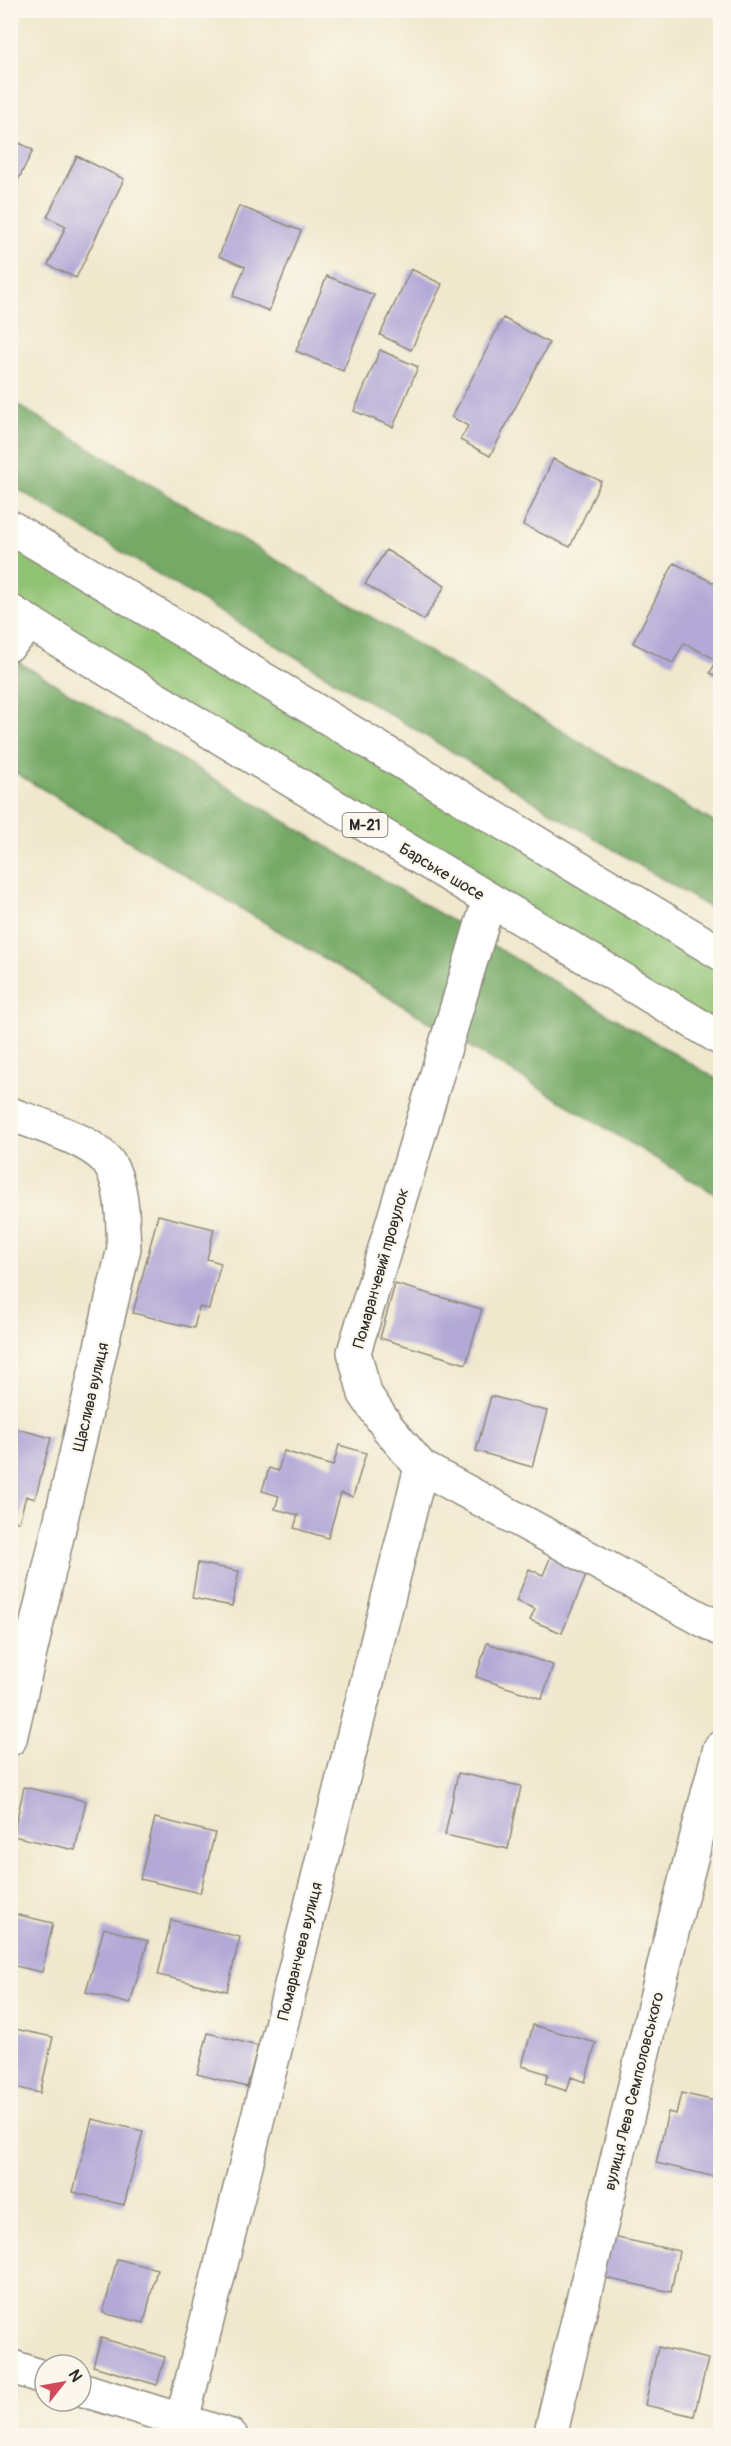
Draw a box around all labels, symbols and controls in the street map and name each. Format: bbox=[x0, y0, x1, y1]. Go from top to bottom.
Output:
road number: М-21 bbox=[342, 813, 388, 837]
street label: Барське шосе bbox=[395, 839, 488, 905]
street label: Помаранчевий провулок bbox=[349, 1186, 413, 1351]
street label: Щаслива вулиця bbox=[69, 1340, 113, 1454]
street label: Помаранчева вулиця bbox=[273, 1880, 327, 2022]
street label: вулиця Лева Семполовського bbox=[600, 1990, 668, 2193]
north arrow bbox=[33, 2353, 93, 2413]
text: N bbox=[64, 2366, 86, 2386]

